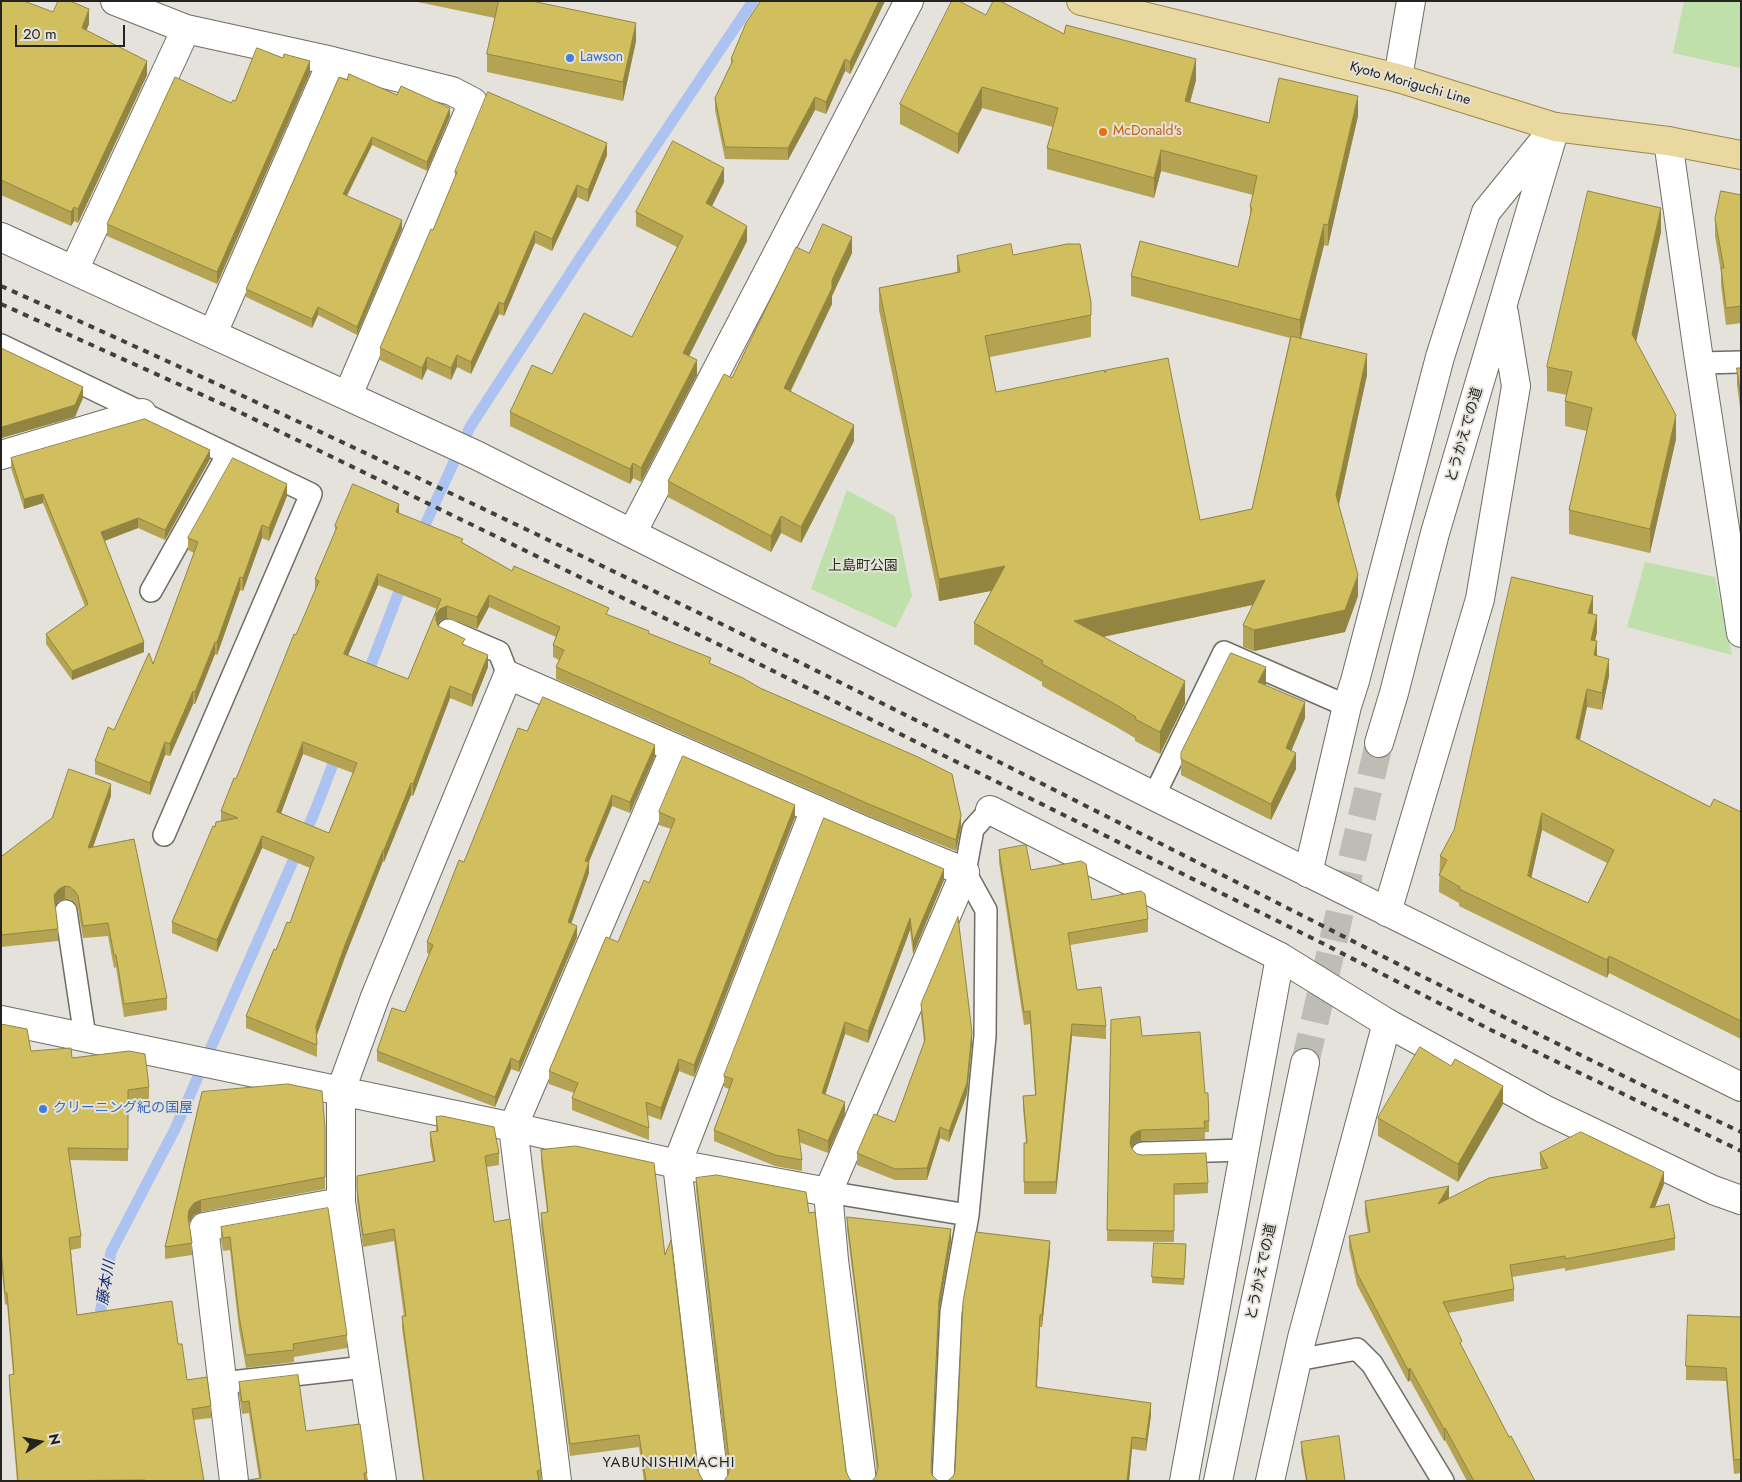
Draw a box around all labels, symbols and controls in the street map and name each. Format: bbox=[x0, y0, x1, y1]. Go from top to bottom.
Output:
scale bar bbox=[18, 15, 128, 47]
text: 20 m bbox=[23, 23, 57, 45]
place label: Lawson bbox=[580, 50, 623, 66]
marker: Lawson bbox=[564, 52, 576, 64]
street label: Kyoto Moriguchi Line bbox=[1348, 59, 1472, 109]
place label: McDonald's bbox=[1113, 124, 1182, 140]
marker: McDonald's bbox=[1097, 126, 1109, 138]
street label: とうかえでの道 bbox=[1443, 386, 1487, 484]
park label: 上島町公園 bbox=[828, 559, 898, 575]
place label: クリーニング紀の国屋 bbox=[53, 1101, 193, 1117]
marker: クリーニング紀の国屋 bbox=[37, 1103, 49, 1115]
street label: とうかえでの道 bbox=[1244, 1222, 1280, 1322]
water label: 藤本川 bbox=[95, 1259, 119, 1307]
north arrow bbox=[15, 1417, 65, 1467]
text: N bbox=[44, 1432, 66, 1447]
district label: YABUNISHIMACHI bbox=[601, 1454, 737, 1472]

